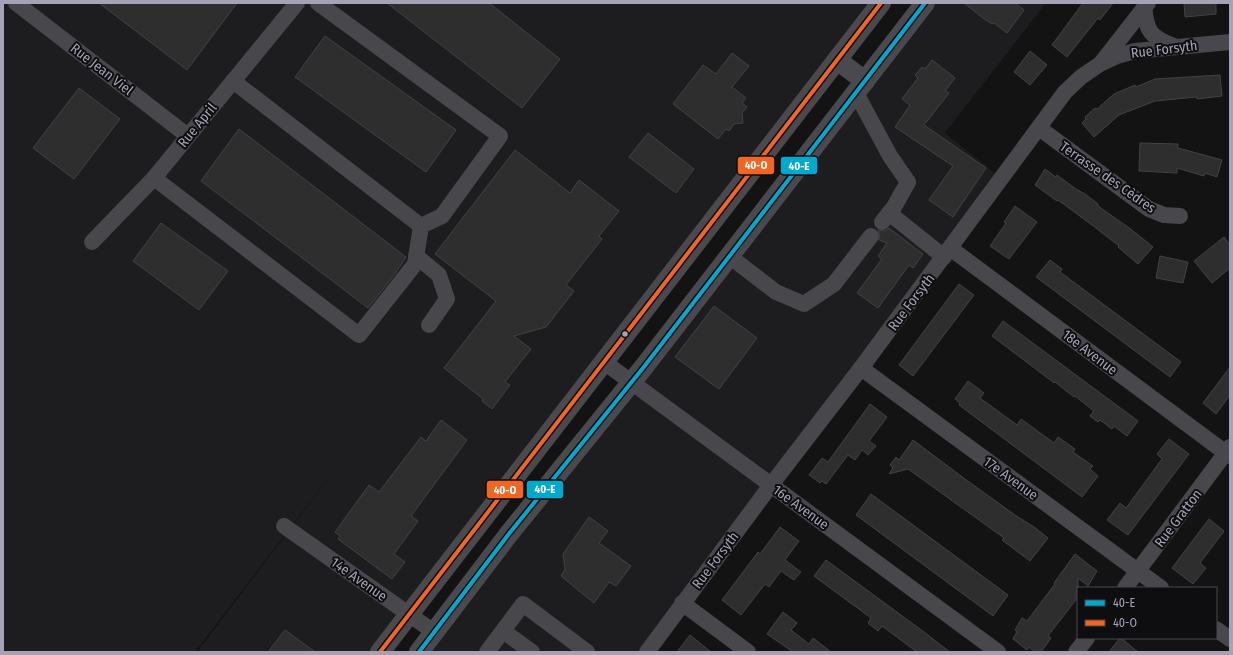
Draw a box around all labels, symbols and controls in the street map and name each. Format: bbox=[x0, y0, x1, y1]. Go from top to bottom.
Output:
street label: Rue Forsyth bbox=[1130, 37, 1198, 62]
street label: Rue Jean Viel bbox=[67, 40, 137, 99]
street label: Rue April bbox=[174, 99, 221, 151]
street label: Terrasse des Cèdres bbox=[1057, 138, 1159, 217]
line badge: 40-O bbox=[737, 156, 775, 175]
line badge: 40-E bbox=[780, 156, 818, 175]
text: 40-O bbox=[745, 159, 767, 172]
text: 40-E bbox=[789, 160, 810, 173]
street label: Rue Forsyth bbox=[884, 270, 938, 334]
street label: 18e Avenue bbox=[1059, 326, 1121, 379]
unlabelled marker bbox=[620, 329, 630, 339]
street label: 17e Avenue bbox=[980, 453, 1041, 504]
line badge: 40-O bbox=[486, 480, 524, 499]
line badge: 40-E bbox=[526, 480, 564, 499]
street label: 16e Avenue bbox=[770, 482, 832, 533]
text: 40-E bbox=[535, 483, 556, 496]
text: 40-O bbox=[494, 484, 516, 497]
street label: Rue Gratton bbox=[1151, 486, 1206, 551]
street label: Rue Forsyth bbox=[688, 528, 742, 592]
street label: 14e Avenue bbox=[327, 554, 390, 605]
legend bbox=[1077, 587, 1217, 639]
text: 40-E bbox=[1113, 596, 1135, 610]
text: 40-O bbox=[1113, 616, 1137, 630]

